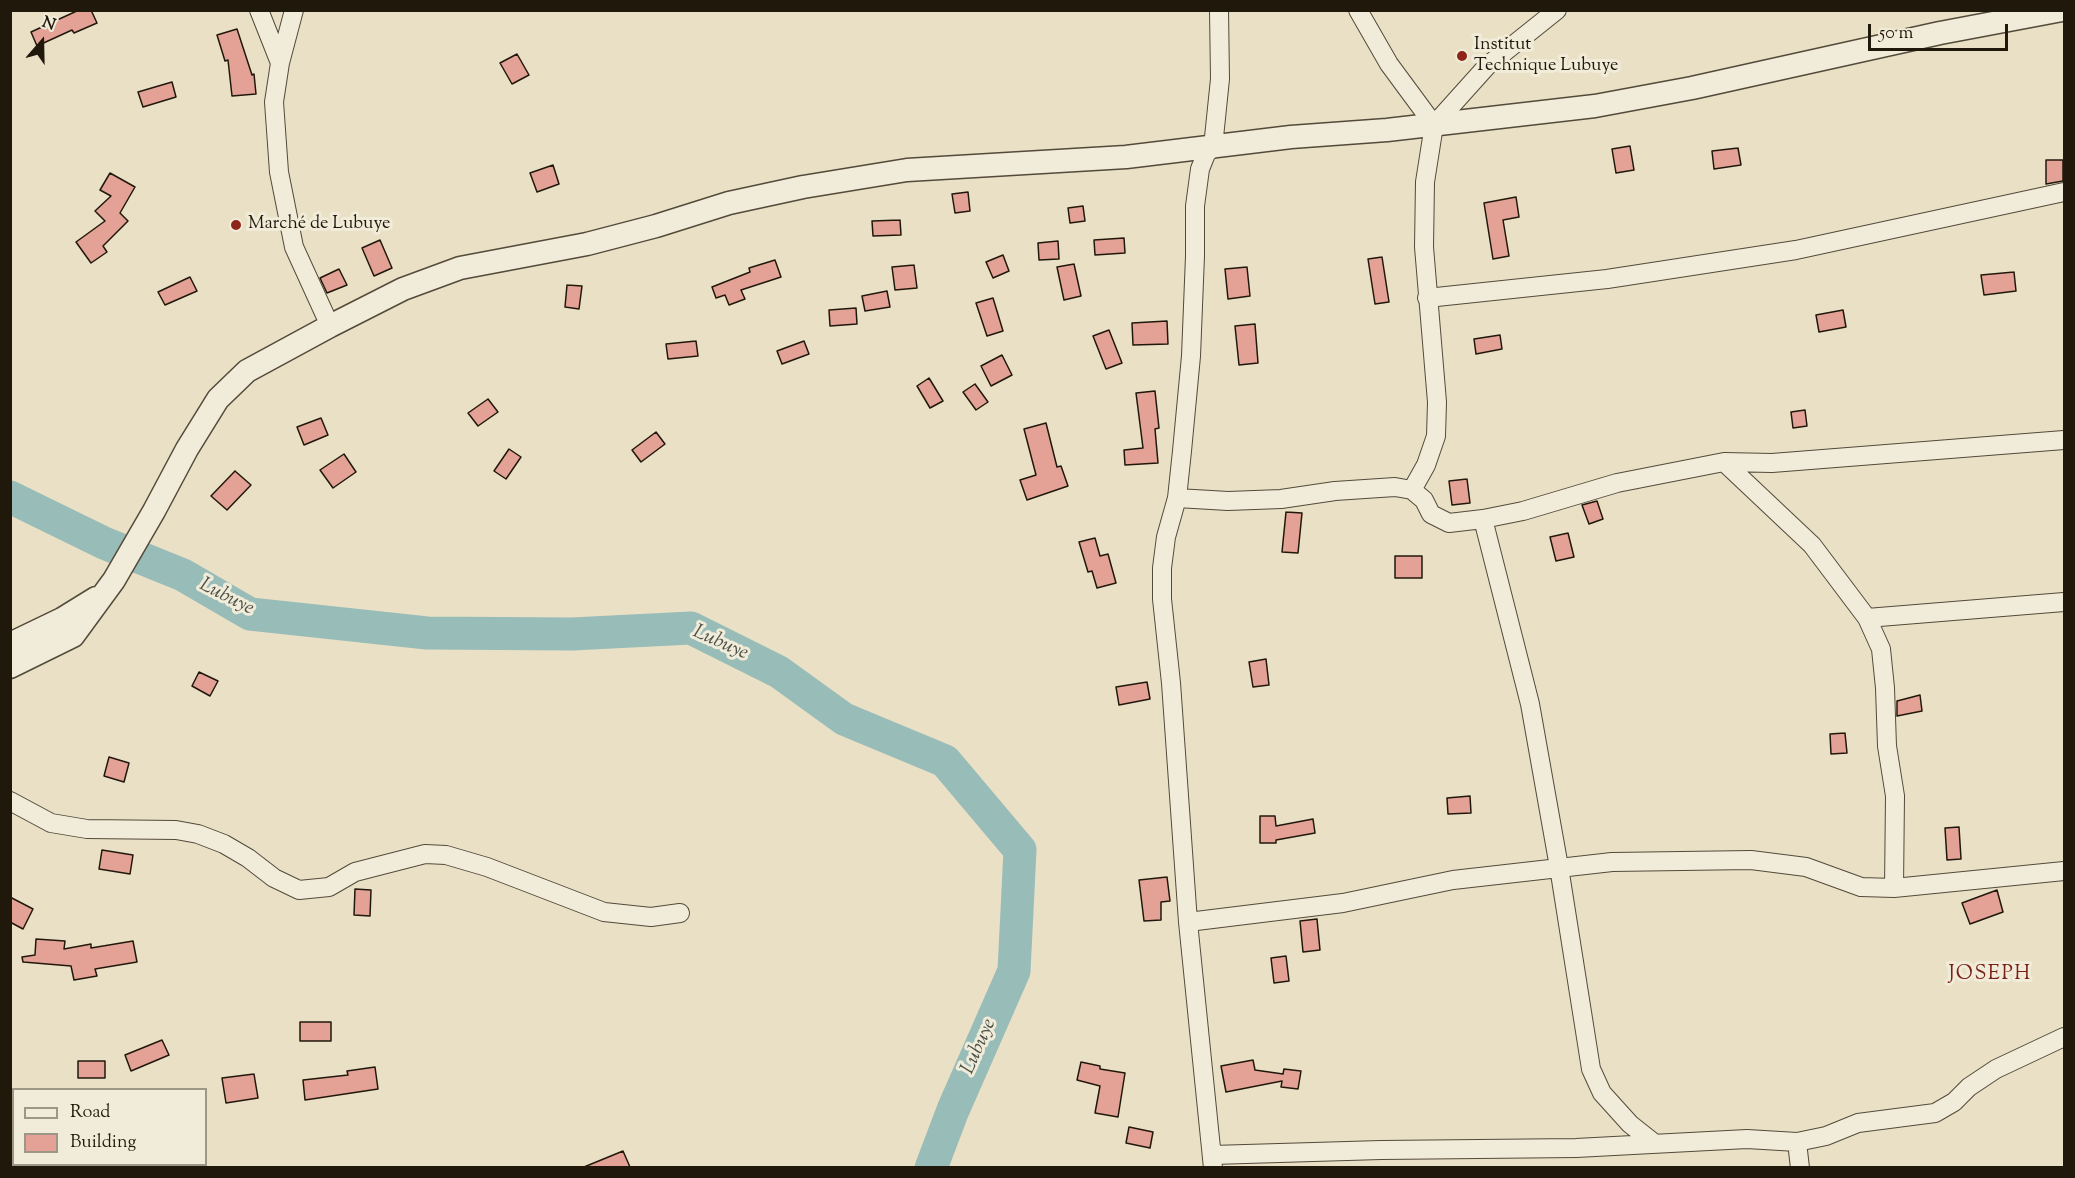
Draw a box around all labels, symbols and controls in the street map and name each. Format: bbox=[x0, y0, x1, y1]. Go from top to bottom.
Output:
north arrow bbox=[12, 12, 72, 72]
text: N bbox=[38, 12, 58, 38]
scale bar bbox=[1871, 12, 2010, 50]
text: 50 m bbox=[1879, 21, 1913, 47]
place label: Institut Technique Lubuye bbox=[1474, 35, 1618, 78]
marker: Institut Technique Lubuye bbox=[1455, 49, 1469, 63]
place label: Marché de Lubuye bbox=[248, 214, 390, 236]
marker: Marché de Lubuye bbox=[229, 218, 243, 232]
water label: Lubuye bbox=[195, 574, 257, 622]
water label: Lubuye bbox=[689, 621, 751, 667]
district label: JOSEPH bbox=[1949, 964, 2031, 988]
water label: Lubuye bbox=[957, 1016, 1003, 1078]
legend bbox=[12, 1088, 207, 1166]
text: Road bbox=[70, 1100, 110, 1126]
text: Building bbox=[70, 1130, 136, 1156]

